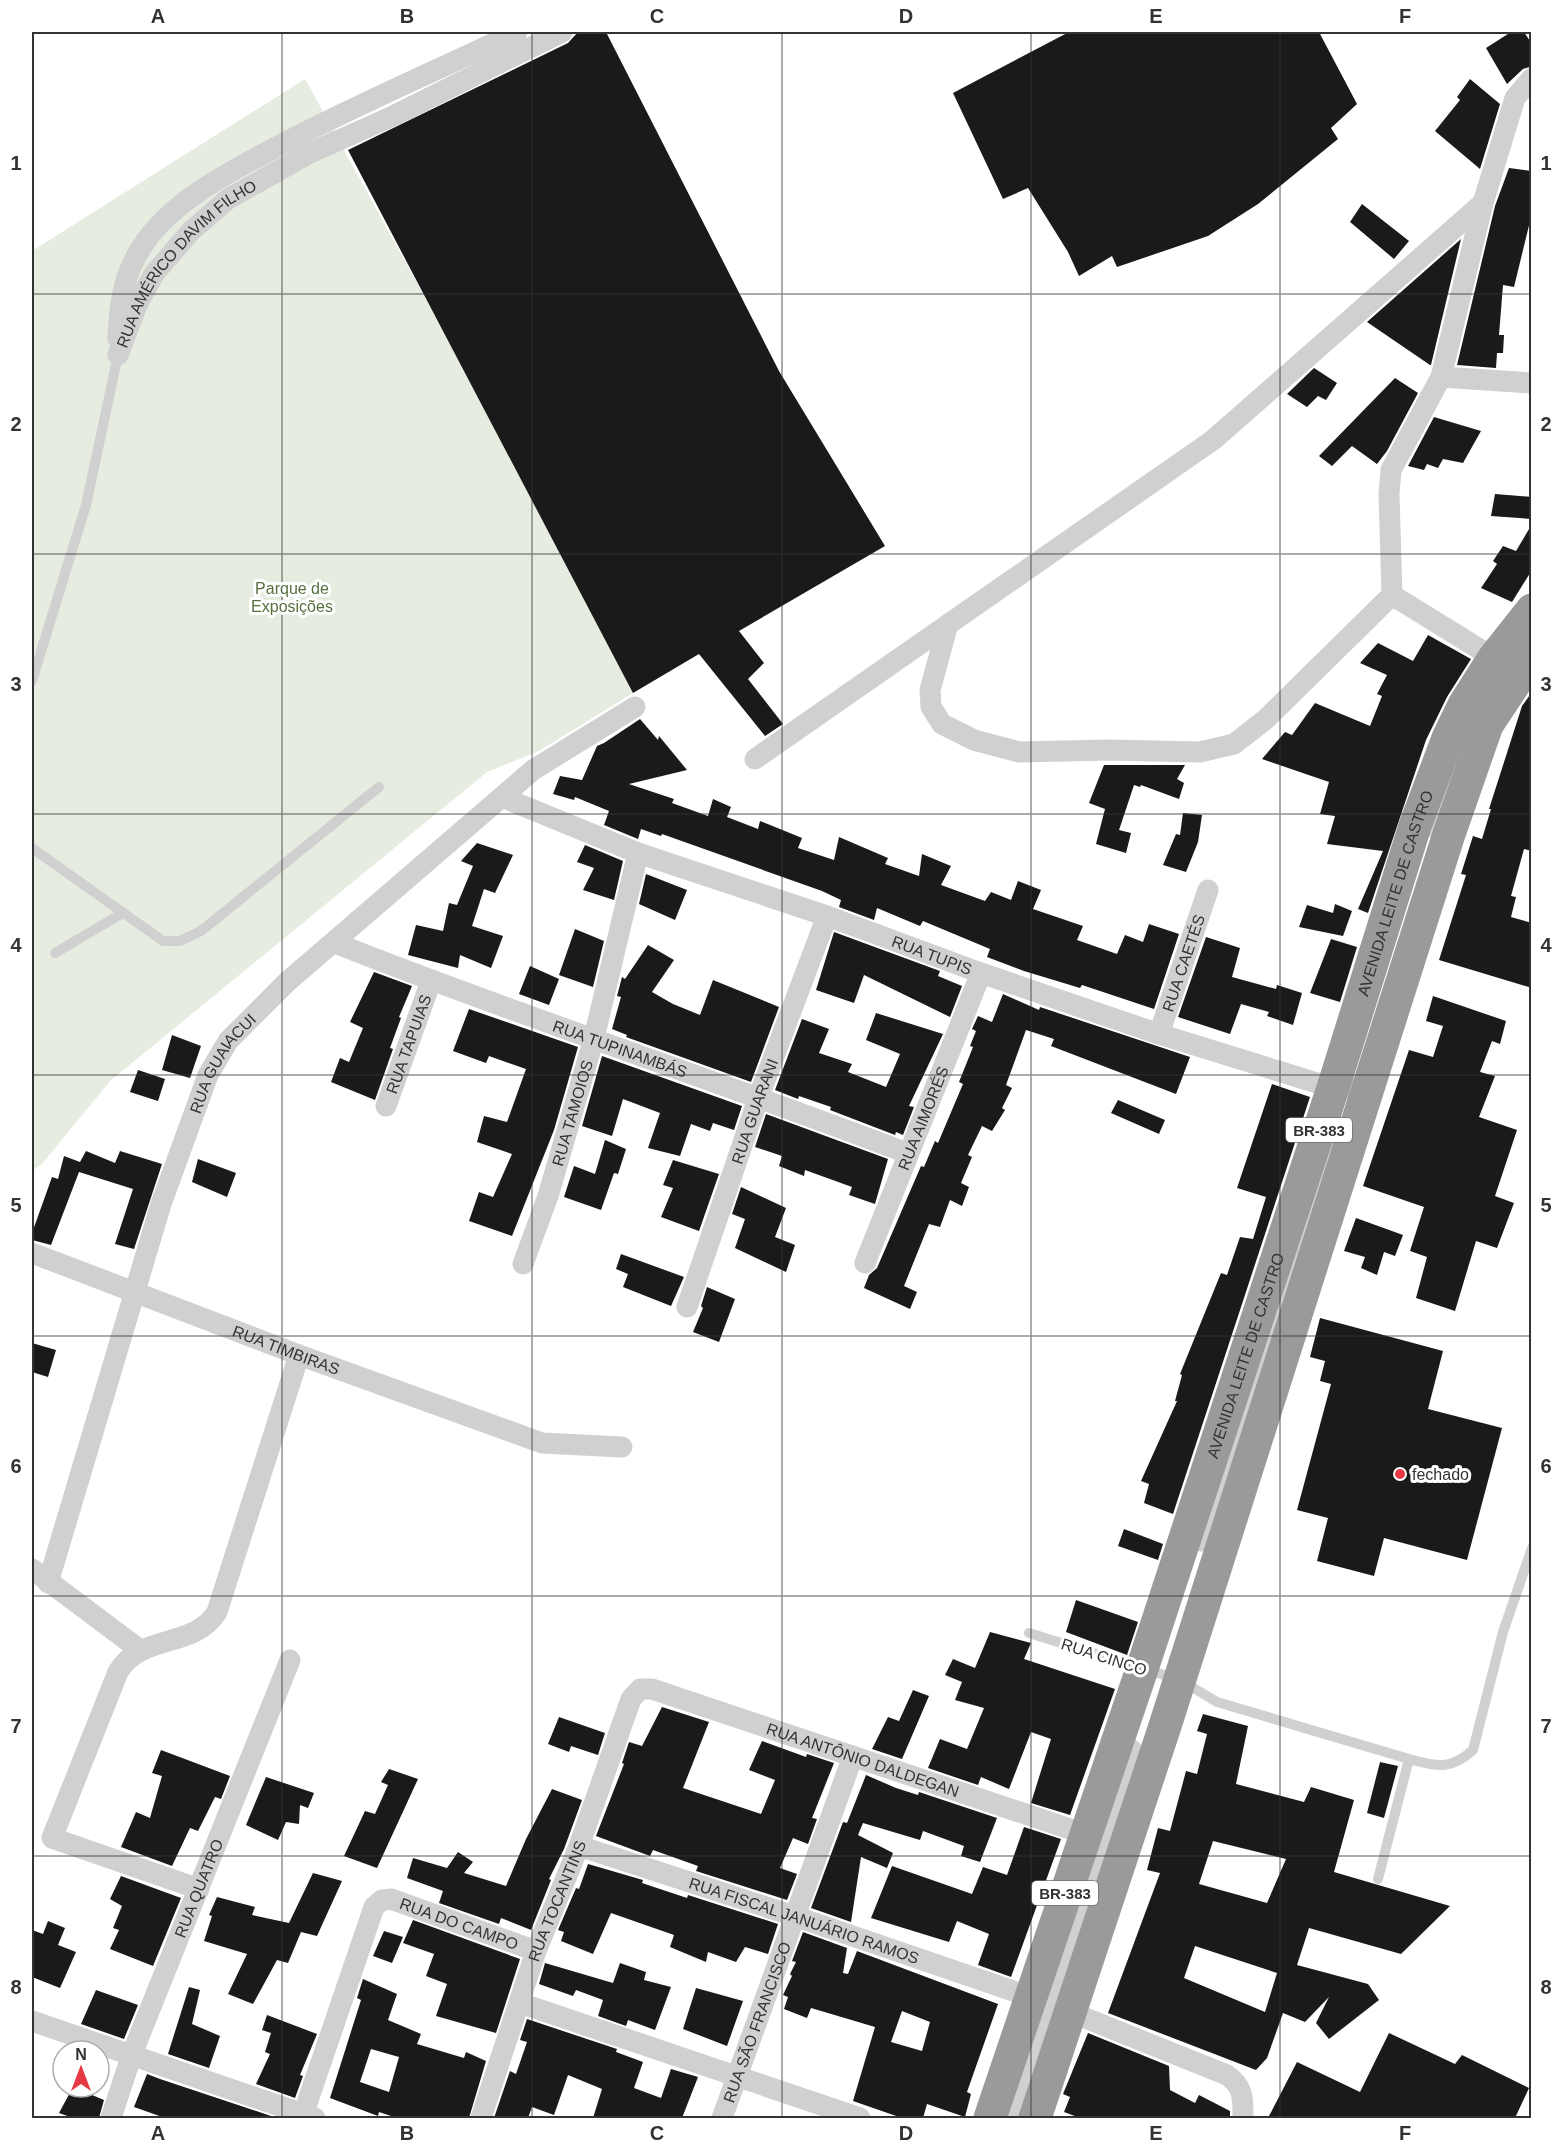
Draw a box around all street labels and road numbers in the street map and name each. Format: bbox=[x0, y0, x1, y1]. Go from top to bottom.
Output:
street label: RUA AMÉRICO DAVIM FILHO bbox=[113, 176, 259, 350]
street label: AVENIDA LEITE DE CASTRO bbox=[1354, 788, 1436, 998]
street label: RUA CAETÉS bbox=[1159, 912, 1208, 1014]
street label: RUA TUPIS bbox=[890, 932, 974, 977]
street label: RUA TAPUIAS bbox=[383, 992, 434, 1096]
street label: RUA GUAIACUI bbox=[186, 1010, 259, 1116]
street label: RUA TUPINAMBÁS bbox=[551, 1017, 689, 1080]
street label: RUA GUARANI bbox=[728, 1056, 781, 1166]
street label: RUA TAMOIOS bbox=[549, 1058, 596, 1168]
street label: RUA AIMORÉS bbox=[895, 1064, 951, 1173]
road number: BR-383 bbox=[1286, 1118, 1352, 1142]
street label: AVENIDA LEITE DE CASTRO bbox=[1203, 1251, 1287, 1460]
street label: RUA TIMBIRAS bbox=[230, 1322, 342, 1377]
street label: RUA CINCO bbox=[1059, 1635, 1149, 1679]
street label: RUA ANTÔNIO DALDEGAN bbox=[764, 1719, 961, 1800]
street label: RUA QUATRO bbox=[171, 1836, 226, 1940]
street label: RUA TOCANTINS bbox=[525, 1838, 589, 1964]
street label: RUA FISCAL JANUÁRIO RAMOS bbox=[687, 1874, 921, 1967]
road number: BR-383 bbox=[1032, 1881, 1098, 1905]
street label: RUA DO CAMPO bbox=[398, 1894, 521, 1952]
street label: RUA SÃO FRANCISCO bbox=[720, 1939, 794, 2105]

